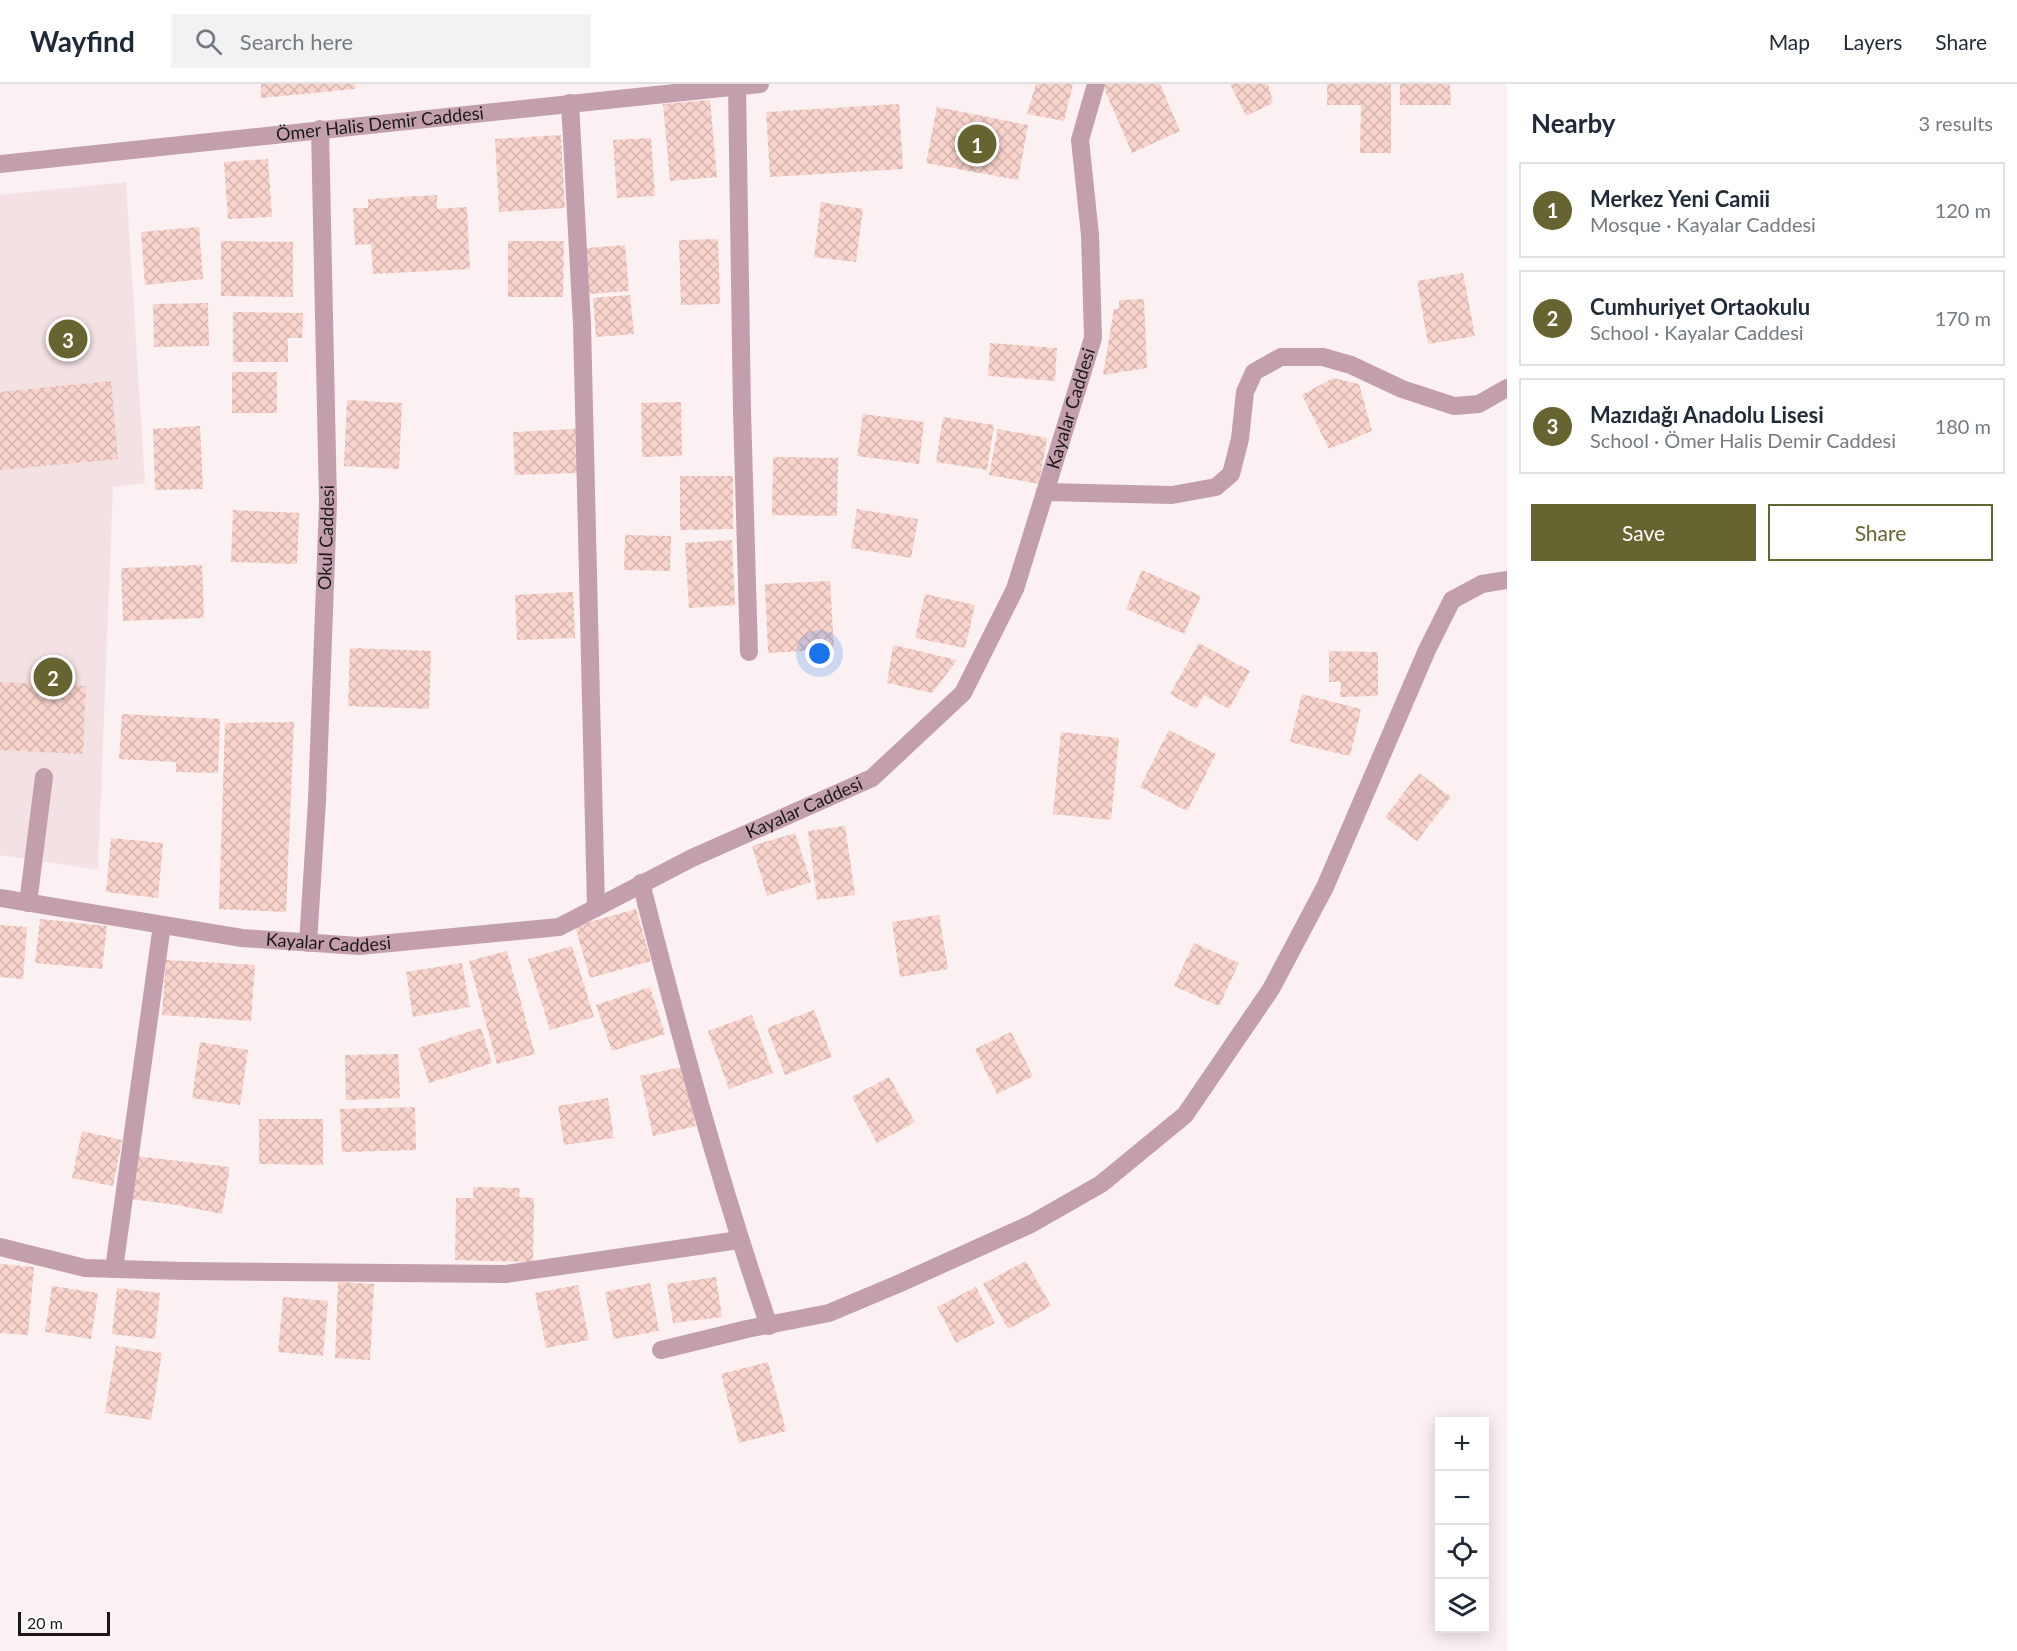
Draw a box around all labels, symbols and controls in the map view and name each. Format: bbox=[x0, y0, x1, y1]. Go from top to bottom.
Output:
search box bbox=[171, 14, 591, 68]
text: Wayfind bbox=[30, 24, 135, 58]
icon: search bbox=[192, 25, 225, 58]
text: Search here bbox=[240, 28, 353, 55]
text: Map bbox=[1769, 29, 1810, 54]
text: Layers bbox=[1843, 29, 1902, 54]
text: Share bbox=[1935, 29, 1987, 54]
street label: Ömer Halis Demir Caddesi bbox=[275, 101, 485, 145]
text: Nearby bbox=[1531, 107, 1616, 139]
text: 3 results bbox=[1918, 111, 1993, 135]
pin: 1 bbox=[958, 122, 996, 166]
text: Merkez Yeni Camii bbox=[1590, 185, 1770, 212]
text: 1 bbox=[1547, 198, 1558, 222]
text: 120 m bbox=[1935, 198, 1991, 222]
text: Mosque · Kayalar Caddesi bbox=[1590, 212, 1816, 236]
text: Cumhuriyet Ortaokulu bbox=[1590, 293, 1810, 320]
text: 2 bbox=[1547, 306, 1558, 330]
text: 170 m bbox=[1935, 306, 1991, 330]
pin: 3 bbox=[48, 316, 88, 362]
text: School · Kayalar Caddesi bbox=[1590, 320, 1804, 344]
street label: Kayalar Caddesi bbox=[1041, 345, 1099, 471]
text: Mazıdağı Anadolu Lisesi bbox=[1590, 401, 1824, 428]
text: 3 bbox=[1547, 414, 1558, 438]
text: 180 m bbox=[1935, 414, 1991, 438]
text: School · Ömer Halis Demir Caddesi bbox=[1590, 428, 1896, 452]
street label: Okul Caddesi bbox=[313, 485, 338, 590]
button: Save bbox=[1531, 504, 1756, 561]
button: Share bbox=[1768, 504, 1993, 561]
your location bbox=[805, 639, 834, 668]
pin: 2 bbox=[34, 654, 72, 700]
street label: Kayalar Caddesi bbox=[742, 772, 866, 843]
street label: Kayalar Caddesi bbox=[265, 928, 392, 956]
map controls bbox=[1435, 1417, 1489, 1633]
button: + bbox=[1435, 1417, 1489, 1471]
button: − bbox=[1435, 1471, 1489, 1525]
button: locate bbox=[1435, 1525, 1489, 1579]
button: layers bbox=[1435, 1579, 1489, 1633]
scale bar bbox=[18, 1609, 110, 1636]
text: 20 m bbox=[27, 1613, 63, 1632]

